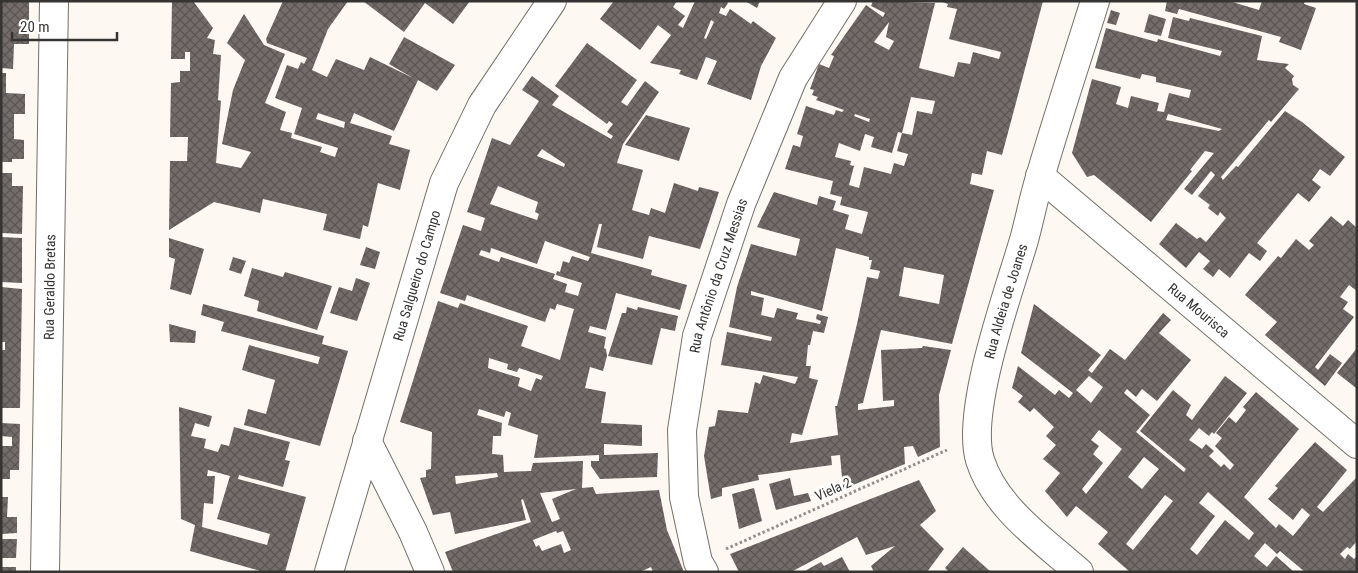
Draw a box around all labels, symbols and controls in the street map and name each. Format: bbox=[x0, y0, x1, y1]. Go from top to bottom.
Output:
scale bar bbox=[12, 10, 118, 42]
text: 20 m bbox=[20, 18, 50, 36]
street label: Rua Antônio da Cruz Messias bbox=[686, 196, 750, 354]
street label: Rua Salgueiro do Campo bbox=[390, 208, 443, 343]
street label: Rua Geraldo Bretas bbox=[41, 234, 58, 340]
street label: Rua Aldeia de Joanes bbox=[981, 242, 1030, 360]
street label: Rua Mourisca bbox=[1165, 280, 1233, 341]
street label: Viela 2 bbox=[813, 474, 854, 504]

